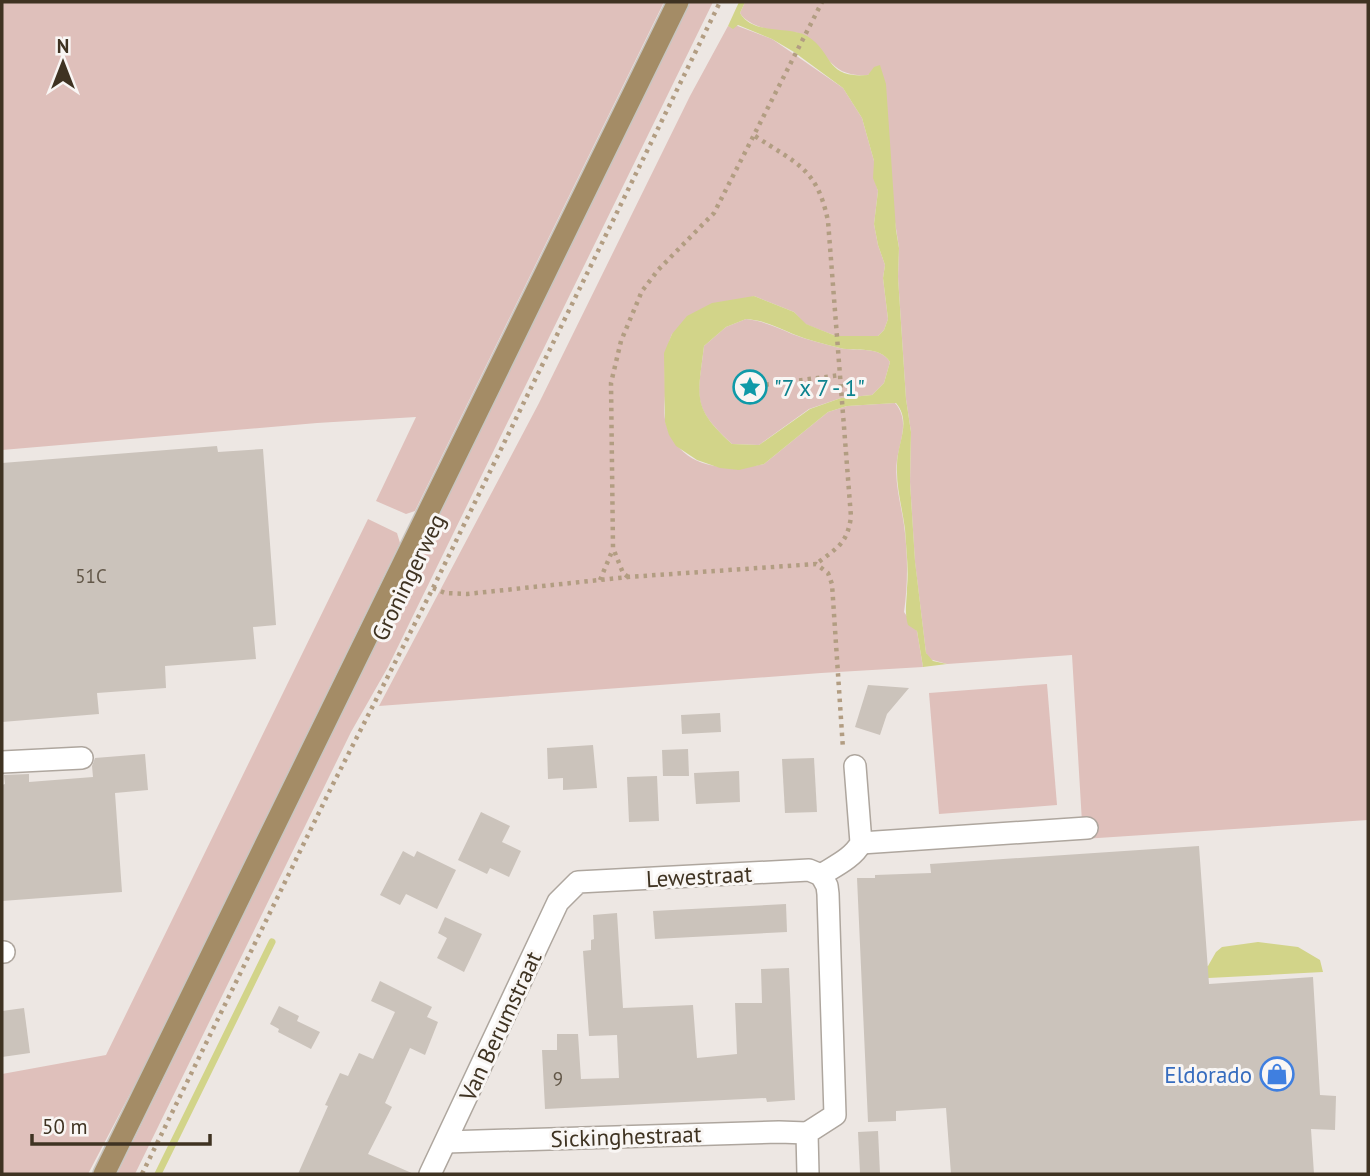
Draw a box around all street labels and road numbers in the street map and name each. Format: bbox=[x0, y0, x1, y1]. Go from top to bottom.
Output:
street label: Groningerweg bbox=[365, 509, 451, 645]
street label: Lewestraat bbox=[645, 859, 753, 893]
street label: Van Berumstraat bbox=[452, 946, 547, 1106]
street label: Sickinghestraat bbox=[550, 1119, 702, 1153]

